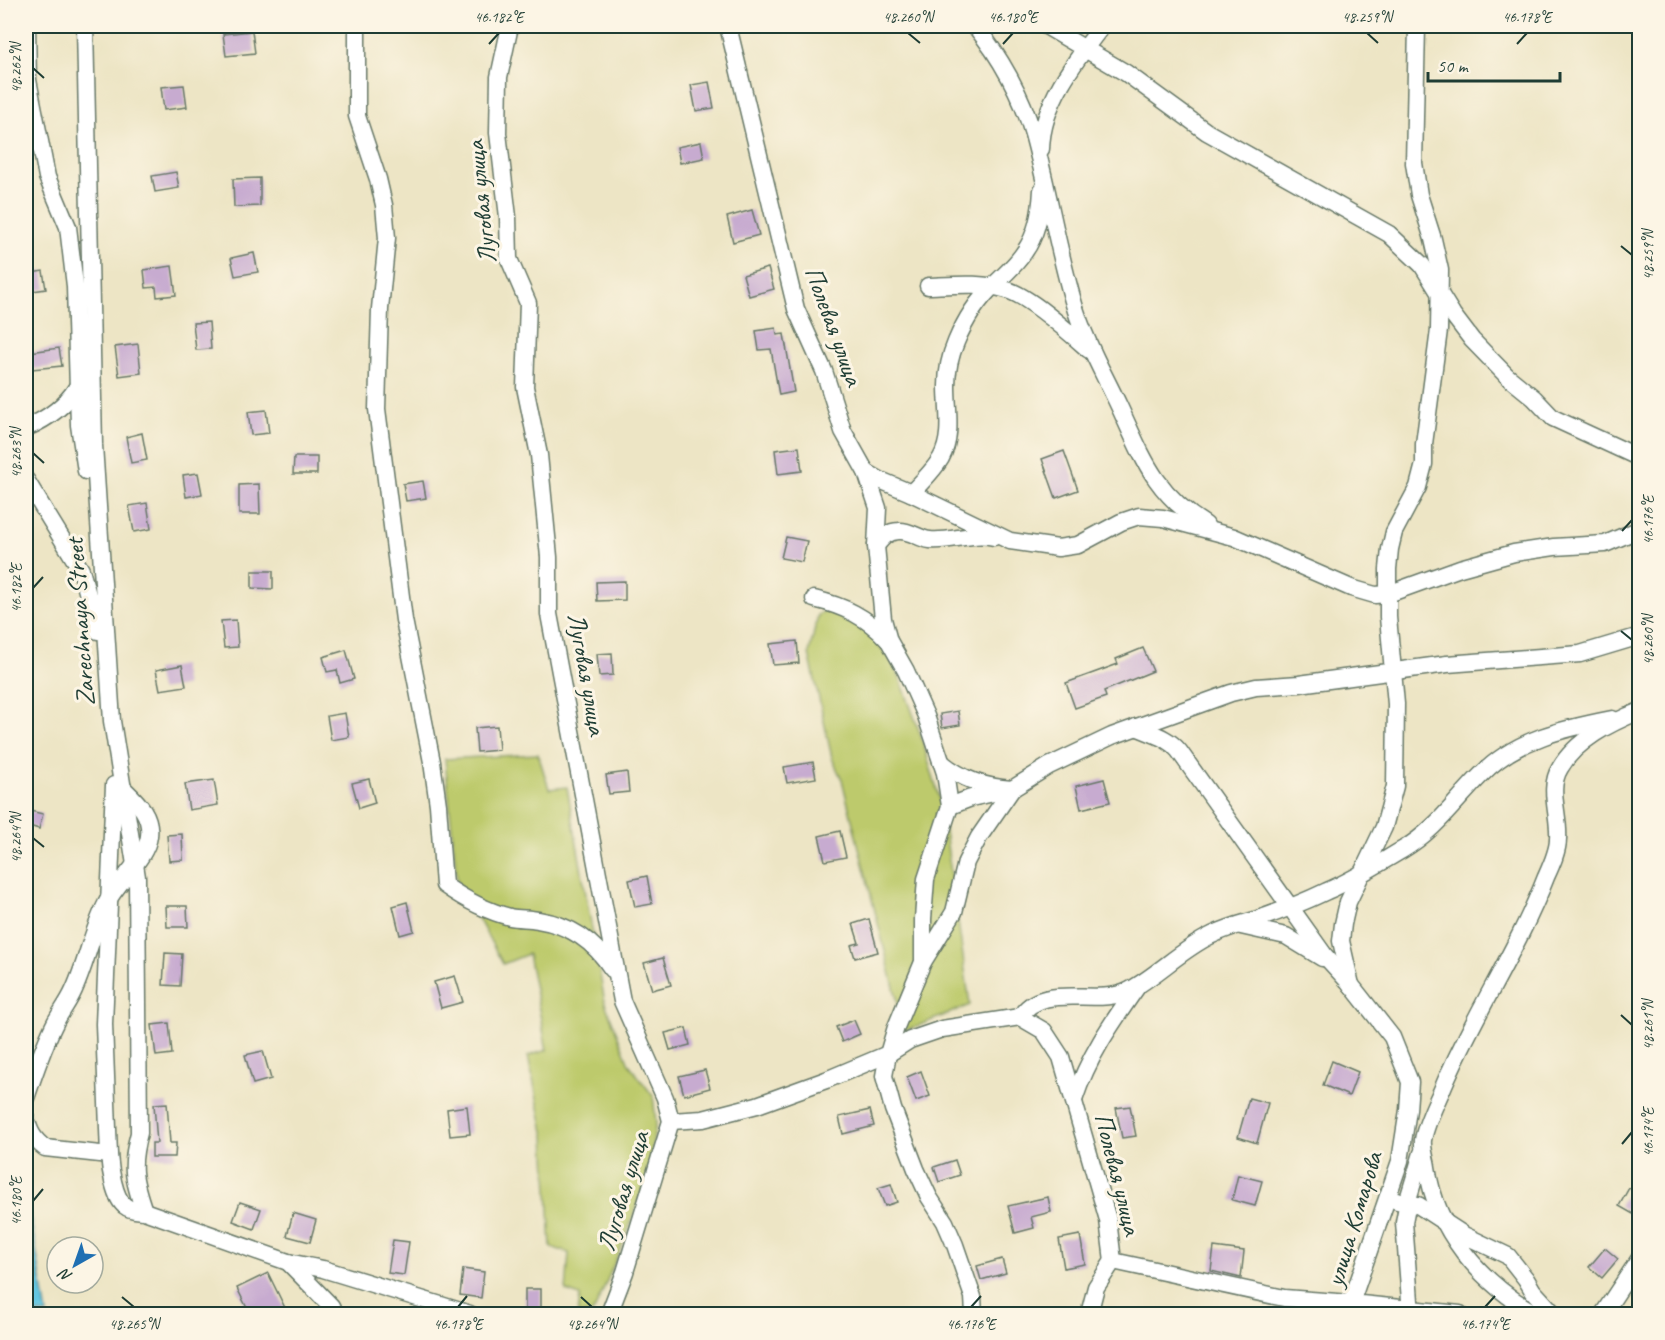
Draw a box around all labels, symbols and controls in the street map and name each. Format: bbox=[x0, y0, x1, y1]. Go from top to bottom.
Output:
text: 46.182°E bbox=[475, 8, 526, 27]
text: 48.260°N bbox=[883, 8, 936, 27]
text: 46.180°E bbox=[989, 8, 1040, 27]
text: 48.259°N bbox=[1342, 8, 1395, 27]
text: 46.178°E bbox=[1503, 8, 1554, 27]
text: 48.262°N bbox=[7, 40, 26, 93]
scale bar bbox=[1428, 45, 1560, 83]
text: 50 m bbox=[1437, 55, 1470, 77]
street label: Луговая улица bbox=[458, 137, 504, 265]
text: 48.259°N bbox=[1639, 227, 1658, 280]
street label: Полевая улица bbox=[797, 262, 871, 392]
text: 48.263°N bbox=[7, 425, 26, 478]
text: 46.176°E bbox=[1639, 493, 1658, 544]
street label: Zarechnaya Street bbox=[58, 535, 102, 707]
text: 46.182°E bbox=[7, 561, 26, 612]
street label: Луговая улица bbox=[560, 610, 614, 739]
text: 48.260°N bbox=[1639, 612, 1658, 665]
text: 48.264°N bbox=[7, 810, 26, 863]
text: 48.261°N bbox=[1639, 997, 1658, 1050]
text: 46.174°E bbox=[1639, 1105, 1658, 1156]
street label: Полевая улица bbox=[1087, 1110, 1149, 1240]
street label: Луговая улица bbox=[589, 1126, 657, 1255]
street label: улица Комарова bbox=[1317, 1146, 1391, 1292]
text: 46.180°E bbox=[7, 1174, 26, 1225]
north arrow bbox=[45, 1235, 105, 1295]
text: N bbox=[53, 1263, 76, 1287]
text: 48.265°N bbox=[109, 1315, 162, 1334]
text: 46.178°E bbox=[434, 1315, 485, 1334]
text: 48.264°N bbox=[567, 1315, 620, 1334]
text: 46.176°E bbox=[947, 1315, 998, 1334]
text: 46.174°E bbox=[1461, 1315, 1512, 1334]

